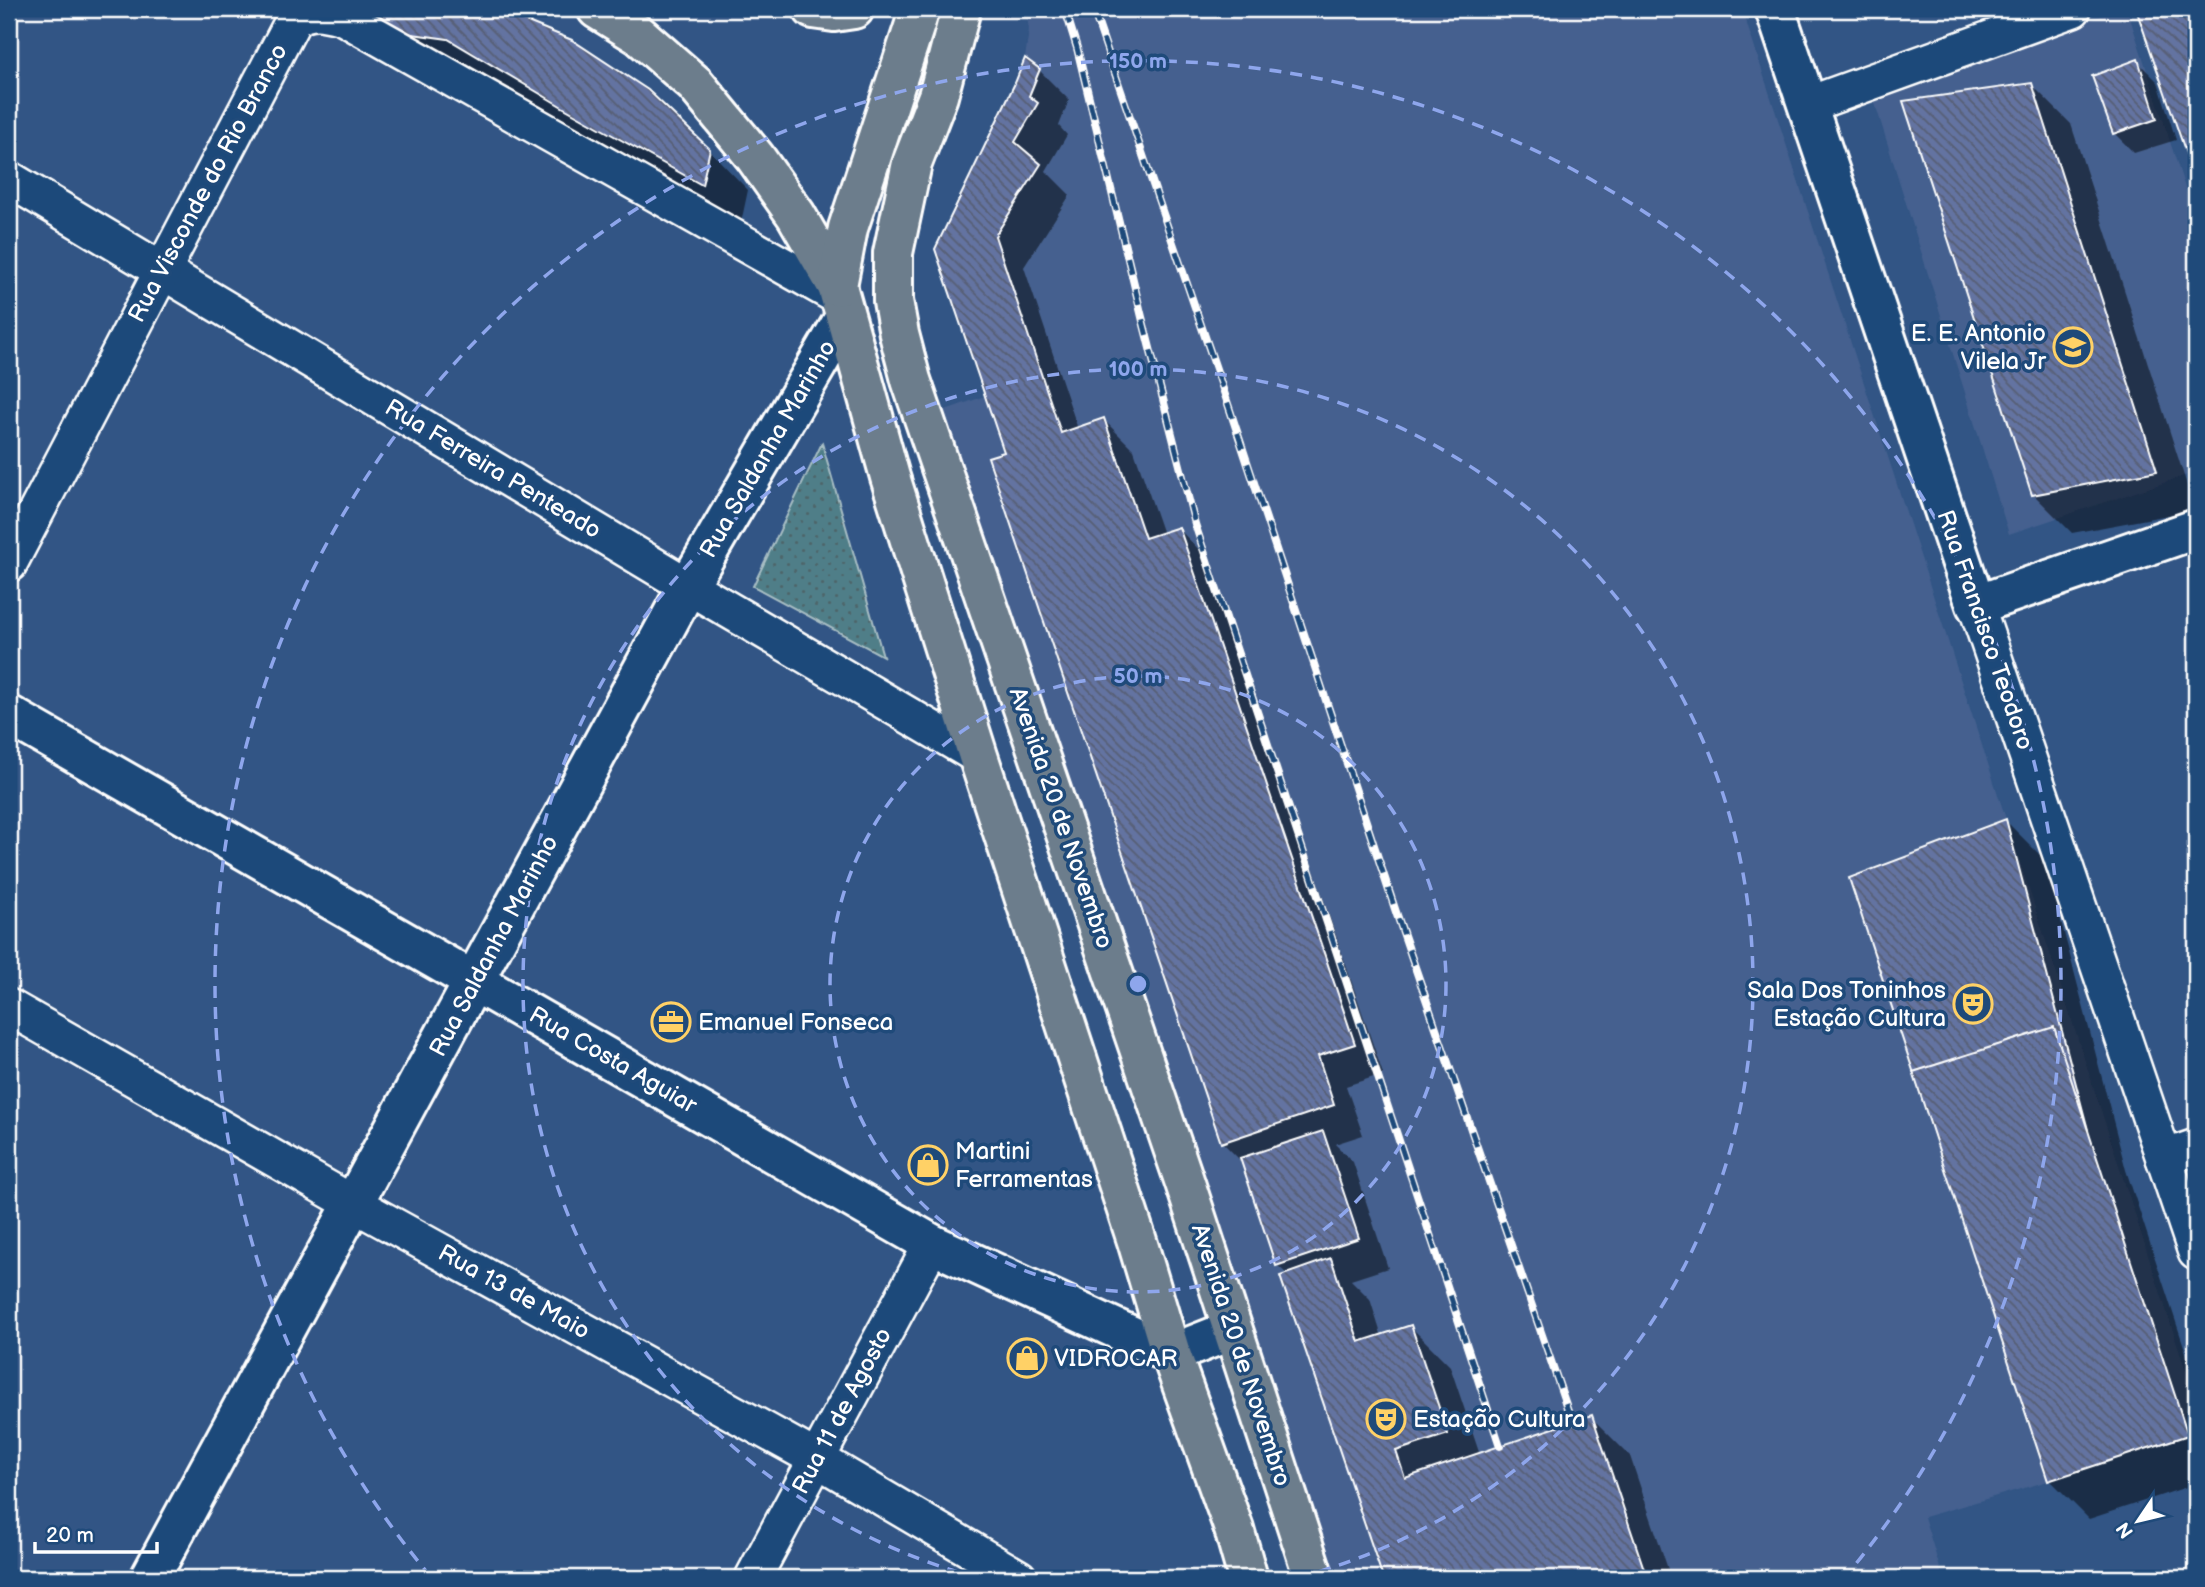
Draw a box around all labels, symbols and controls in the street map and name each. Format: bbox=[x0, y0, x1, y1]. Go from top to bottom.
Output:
street label: Rua Visconde do Rio Branco bbox=[122, 39, 294, 327]
text: 150 m bbox=[1109, 49, 1167, 74]
place label: E. E. Antonio Vilela Jr bbox=[1911, 319, 2046, 376]
school or university icon: E. E. Antonio Vilela Jr bbox=[2052, 326, 2094, 368]
street label: Rua Saldanha Marinho bbox=[694, 335, 842, 563]
text: 100 m bbox=[1109, 357, 1167, 382]
street label: Rua Ferreira Penteado bbox=[380, 393, 606, 545]
street label: Rua Francisco Teodoro bbox=[1930, 506, 2040, 754]
text: 50 m bbox=[1114, 664, 1162, 689]
street label: Avenida 20 de Novembro bbox=[1003, 684, 1119, 952]
street label: Rua Saldanha Marinho bbox=[423, 830, 565, 1062]
centre of rings bbox=[1126, 972, 1150, 996]
place label: Sala Dos Toninhos Estação Cultura bbox=[1747, 976, 1946, 1033]
theatre icon: Sala Dos Toninhos Estação Cultura bbox=[1952, 983, 1994, 1025]
street label: Rua Costa Aguiar bbox=[524, 1000, 702, 1120]
office icon: Emanuel Fonseca bbox=[650, 1001, 692, 1043]
place label: Emanuel Fonseca bbox=[698, 1008, 893, 1037]
place label: Martini Ferramentas bbox=[955, 1137, 1093, 1194]
shop icon: Martini Ferramentas bbox=[907, 1144, 949, 1186]
street label: Avenida 20 de Novembro bbox=[1185, 1220, 1297, 1490]
street label: Rua 13 de Maio bbox=[433, 1238, 595, 1346]
street label: Rua 11 de Agosto bbox=[786, 1323, 898, 1499]
shop icon: VIDROCAR bbox=[1006, 1337, 1048, 1379]
place label: VIDROCAR bbox=[1054, 1344, 1178, 1373]
theatre icon: Estação Cultura bbox=[1365, 1398, 1407, 1440]
place label: Estação Cultura bbox=[1413, 1405, 1586, 1434]
north arrow bbox=[2104, 1486, 2174, 1556]
scale bar bbox=[35, 1510, 158, 1554]
text: N bbox=[2112, 1517, 2139, 1542]
text: 20 m bbox=[46, 1523, 94, 1548]

